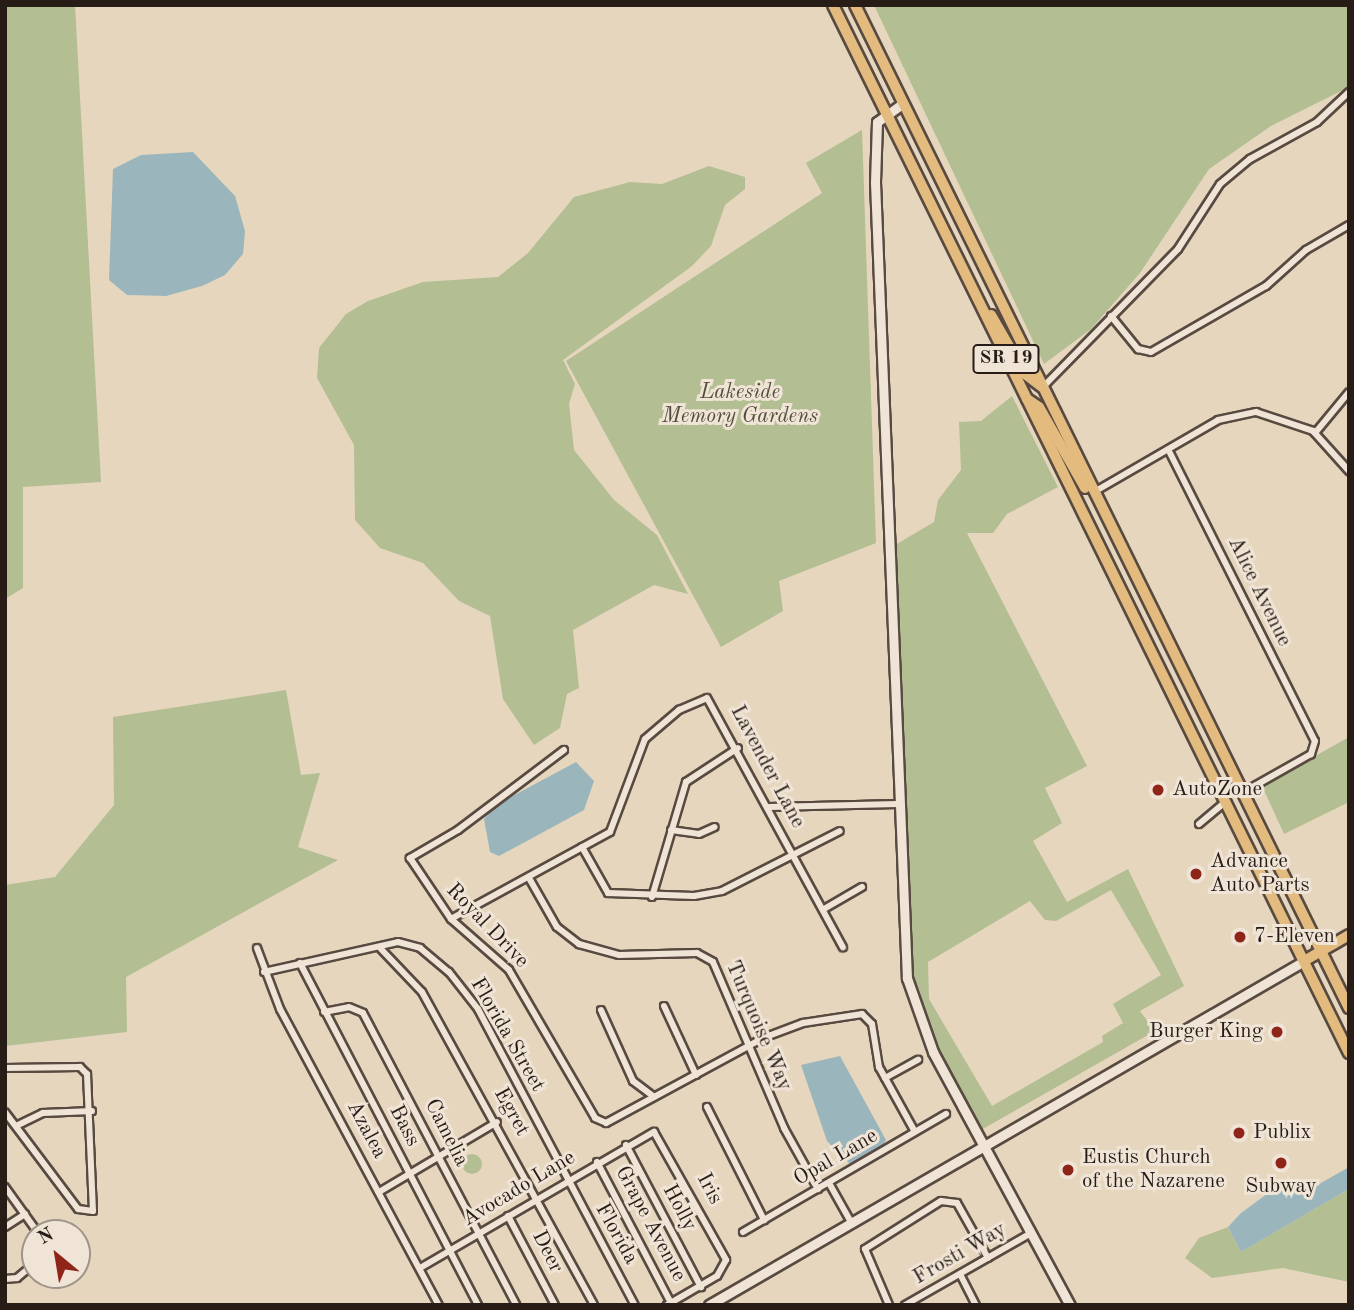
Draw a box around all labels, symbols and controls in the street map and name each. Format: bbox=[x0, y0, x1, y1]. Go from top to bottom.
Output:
road number: SR 19 bbox=[971, 344, 1041, 374]
park label: Lakeside Memory Gardens bbox=[662, 380, 818, 430]
street label: Alice Avenue bbox=[1222, 533, 1296, 651]
street label: Lavender Lane bbox=[724, 701, 810, 833]
place label: AutoZone bbox=[1172, 777, 1262, 803]
marker: AutoZone bbox=[1150, 782, 1166, 798]
place label: Advance Auto Parts bbox=[1210, 849, 1310, 899]
marker: Advance Auto Parts bbox=[1188, 866, 1204, 882]
street label: Royal Drive bbox=[440, 878, 534, 974]
place label: 7-Eleven bbox=[1254, 924, 1335, 950]
marker: 7-Eleven bbox=[1232, 929, 1248, 945]
street label: Turquoise Way bbox=[719, 957, 797, 1095]
street label: Florida Street bbox=[464, 974, 550, 1096]
place label: Burger King bbox=[1149, 1019, 1263, 1045]
marker: Burger King bbox=[1269, 1024, 1285, 1040]
street label: Egret bbox=[488, 1083, 534, 1141]
street label: Camelia bbox=[418, 1095, 474, 1171]
street label: Azalea bbox=[340, 1097, 392, 1163]
street label: Bass bbox=[383, 1101, 425, 1151]
place label: Publix bbox=[1253, 1120, 1312, 1146]
street label: Opal Lane bbox=[789, 1124, 883, 1192]
marker: Publix bbox=[1231, 1125, 1247, 1141]
street label: Avocado Lane bbox=[458, 1145, 580, 1233]
place label: Eustis Church of the Nazarene bbox=[1082, 1145, 1225, 1195]
marker: Subway bbox=[1273, 1155, 1289, 1171]
street label: Grape Avenue bbox=[609, 1162, 691, 1286]
marker: Eustis Church of the Nazarene bbox=[1060, 1162, 1076, 1178]
street label: Iris bbox=[690, 1169, 728, 1209]
place label: Subway bbox=[1245, 1174, 1317, 1200]
street label: Holly bbox=[656, 1180, 702, 1236]
street label: Florida bbox=[589, 1199, 643, 1269]
street label: Frosti Way bbox=[909, 1217, 1011, 1291]
north arrow bbox=[21, 1219, 91, 1289]
text: N bbox=[35, 1225, 57, 1249]
street label: Deer bbox=[526, 1227, 568, 1277]

